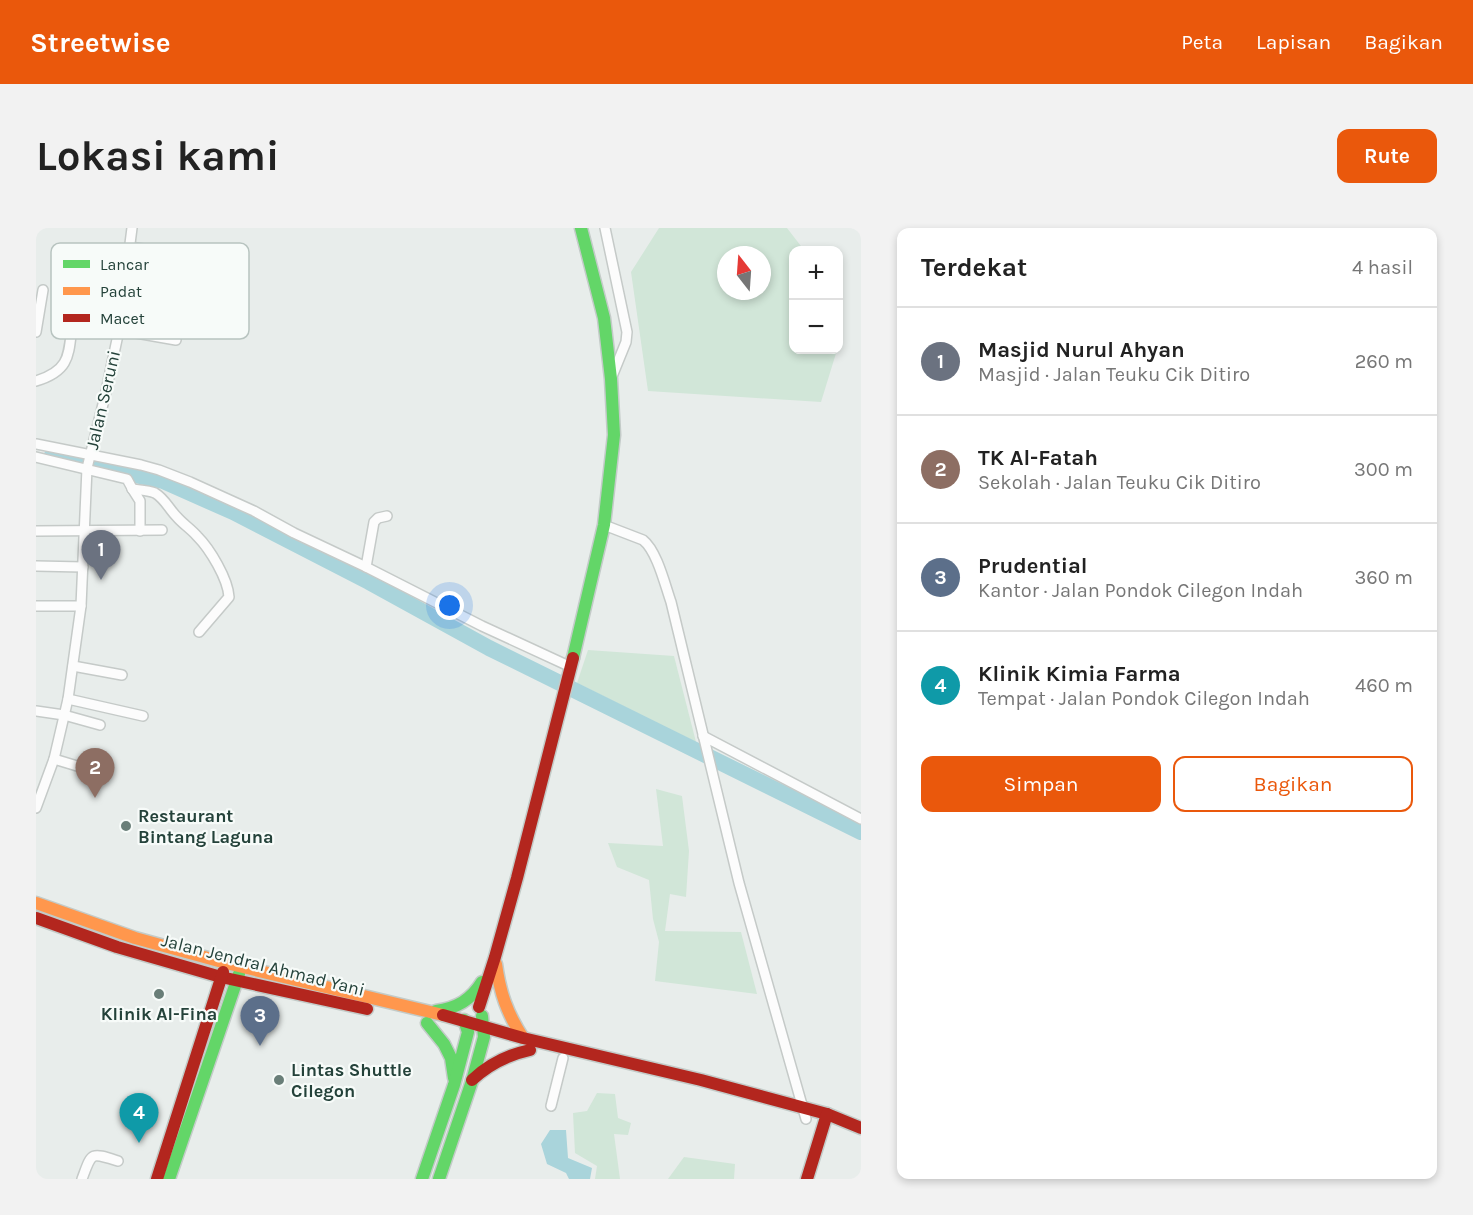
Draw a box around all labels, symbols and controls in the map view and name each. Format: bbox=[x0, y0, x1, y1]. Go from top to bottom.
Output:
text: Streetwise bbox=[30, 26, 171, 59]
text: Peta bbox=[1181, 30, 1223, 54]
text: Lapisan bbox=[1256, 30, 1331, 54]
text: Bagikan bbox=[1364, 30, 1443, 54]
button: Rute bbox=[1337, 129, 1437, 183]
text: Lokasi kami bbox=[36, 131, 280, 181]
legend bbox=[51, 243, 249, 339]
north arrow bbox=[717, 246, 771, 300]
map controls bbox=[789, 246, 843, 354]
button: + bbox=[789, 246, 843, 300]
text: Terdekat bbox=[921, 252, 1027, 283]
text: Lancar bbox=[100, 255, 149, 274]
text: 4 hasil bbox=[1352, 256, 1413, 279]
text: Padat bbox=[100, 282, 142, 301]
button: − bbox=[789, 300, 843, 354]
text: Macet bbox=[100, 309, 145, 328]
text: Masjid Nurul Ahyan bbox=[978, 337, 1185, 363]
street label: Jalan Seruni bbox=[81, 348, 125, 452]
text: 1 bbox=[937, 350, 944, 373]
text: 260 m bbox=[1355, 350, 1413, 373]
text: Masjid · Jalan Teuku Cik Ditiro bbox=[978, 363, 1250, 386]
text: TK Al-Fatah bbox=[978, 445, 1098, 471]
text: 2 bbox=[934, 458, 947, 481]
text: 300 m bbox=[1354, 458, 1413, 481]
text: Sekolah · Jalan Teuku Cik Ditiro bbox=[978, 471, 1261, 494]
pin: 1 bbox=[82, 530, 120, 580]
text: Prudential bbox=[978, 553, 1088, 579]
text: 3 bbox=[934, 566, 947, 589]
text: 360 m bbox=[1354, 566, 1413, 589]
text: Kantor · Jalan Pondok Cilegon Indah bbox=[978, 579, 1303, 602]
your location bbox=[435, 591, 464, 620]
text: Klinik Kimia Farma bbox=[978, 661, 1181, 687]
text: 4 bbox=[935, 674, 946, 697]
text: 460 m bbox=[1355, 674, 1413, 697]
text: Tempat · Jalan Pondok Cilegon Indah bbox=[978, 687, 1310, 710]
pin: 2 bbox=[76, 748, 114, 798]
button: Simpan bbox=[921, 756, 1161, 812]
button: Bagikan bbox=[1173, 756, 1413, 812]
place label: Restaurant Bintang Laguna bbox=[138, 805, 274, 848]
marker: Restaurant Bintang Laguna bbox=[119, 819, 133, 833]
street label: Jalan Jendral Ahmad Yani bbox=[159, 929, 367, 1001]
marker: Klinik Al-Fina bbox=[152, 987, 166, 1001]
pin: 3 bbox=[240, 996, 280, 1046]
place label: Klinik Al-Fina bbox=[101, 1003, 217, 1025]
place label: Lintas Shuttle Cilegon bbox=[291, 1059, 412, 1102]
marker: Lintas Shuttle Cilegon bbox=[272, 1073, 286, 1087]
pin: 4 bbox=[120, 1094, 158, 1143]

